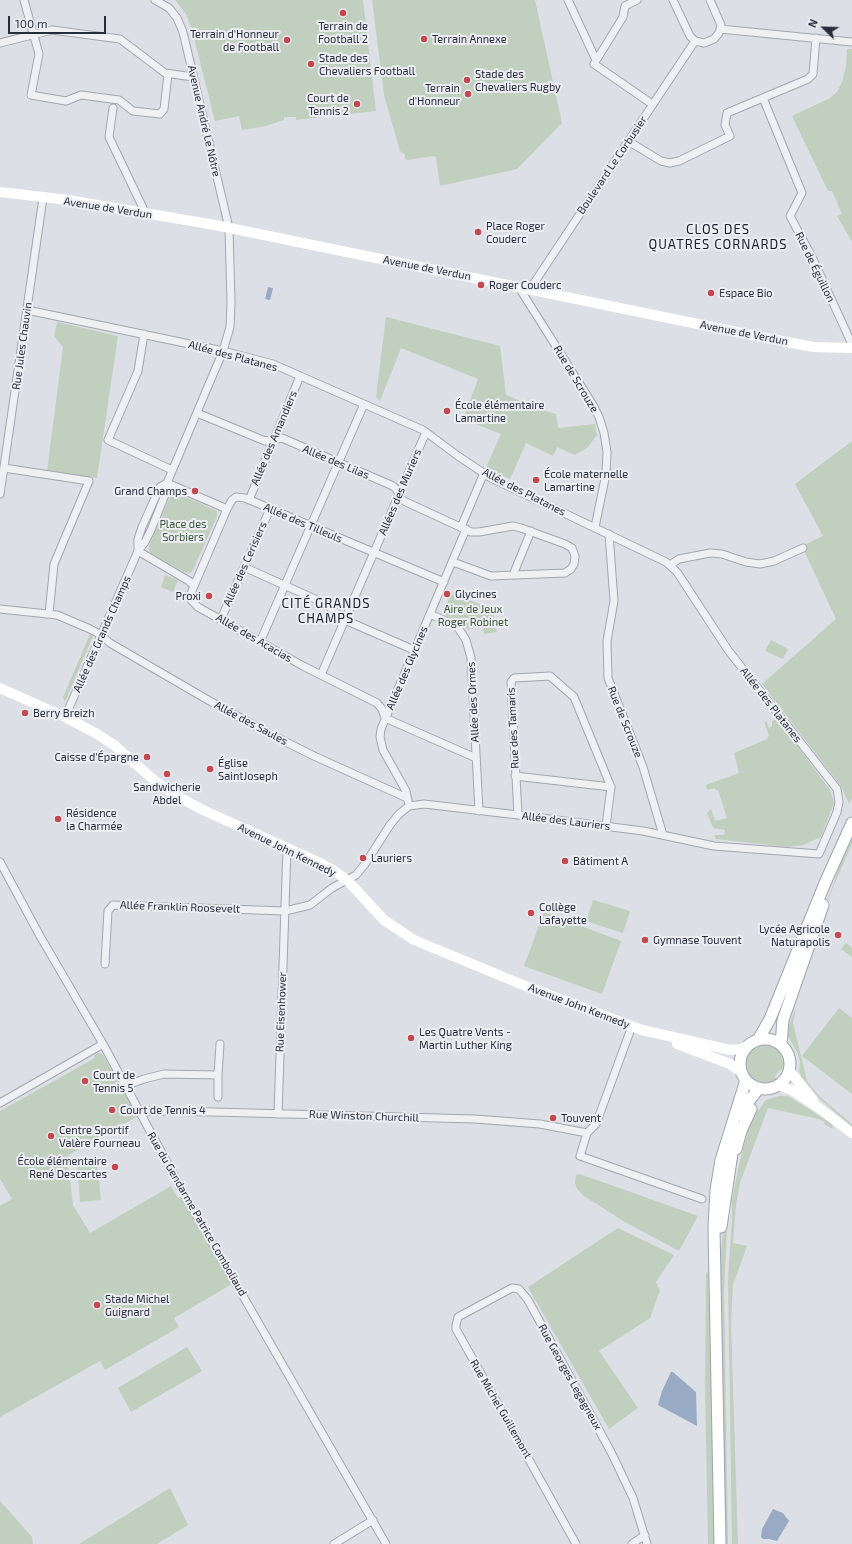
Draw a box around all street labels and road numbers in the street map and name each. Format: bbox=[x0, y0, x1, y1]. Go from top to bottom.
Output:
street label: Avenue André Le Nôtre bbox=[185, 64, 223, 178]
street label: Boulevard Le Corbusier bbox=[574, 113, 650, 217]
street label: Avenue de Verdun bbox=[63, 194, 153, 222]
street label: Rue de Éguillon bbox=[792, 230, 838, 304]
street label: Avenue de Verdun bbox=[382, 253, 472, 283]
street label: Rue Jules Chauvin bbox=[9, 301, 35, 391]
street label: Avenue de Verdun bbox=[699, 318, 789, 348]
street label: Allée des Platanes bbox=[187, 338, 279, 374]
street label: Rue de Scrouze bbox=[551, 343, 601, 415]
street label: Allée des Amandiers bbox=[248, 389, 300, 487]
street label: Allée des Lilas bbox=[301, 442, 371, 482]
street label: Allées des Muriers bbox=[376, 447, 424, 537]
street label: Allée des Platanes bbox=[480, 465, 568, 519]
street label: Allée des Tilleuls bbox=[261, 500, 345, 546]
street label: Allée des Cerisiers bbox=[220, 520, 270, 608]
street label: Allée des Grands Champs bbox=[70, 574, 134, 694]
street label: Allée des Acacias bbox=[214, 611, 294, 665]
street label: Allée des Glycines bbox=[383, 624, 431, 712]
street label: Allée des Ormes bbox=[464, 661, 482, 743]
street label: Allée des Platanes bbox=[738, 665, 804, 745]
street label: Rue de Scrouze bbox=[605, 684, 645, 760]
street label: Rue des Tamaris bbox=[504, 687, 522, 769]
street label: Allée des Saules bbox=[212, 698, 290, 748]
street label: Allée des Lauriers bbox=[521, 809, 611, 833]
street label: Avenue John Kennedy bbox=[236, 820, 338, 880]
street label: Allée Franklin Roosevelt bbox=[120, 898, 240, 916]
street label: Rue Eisenhower bbox=[273, 972, 289, 1052]
street label: Avenue John Kennedy bbox=[526, 981, 632, 1031]
street label: Rue Winston Churchill bbox=[309, 1107, 419, 1125]
street label: Rue du Gendarme Patrice Comboliaud bbox=[144, 1130, 250, 1298]
street label: Rue Georges Legagneux bbox=[535, 1322, 605, 1432]
street label: Rue Michel Guillemont bbox=[467, 1357, 535, 1461]

